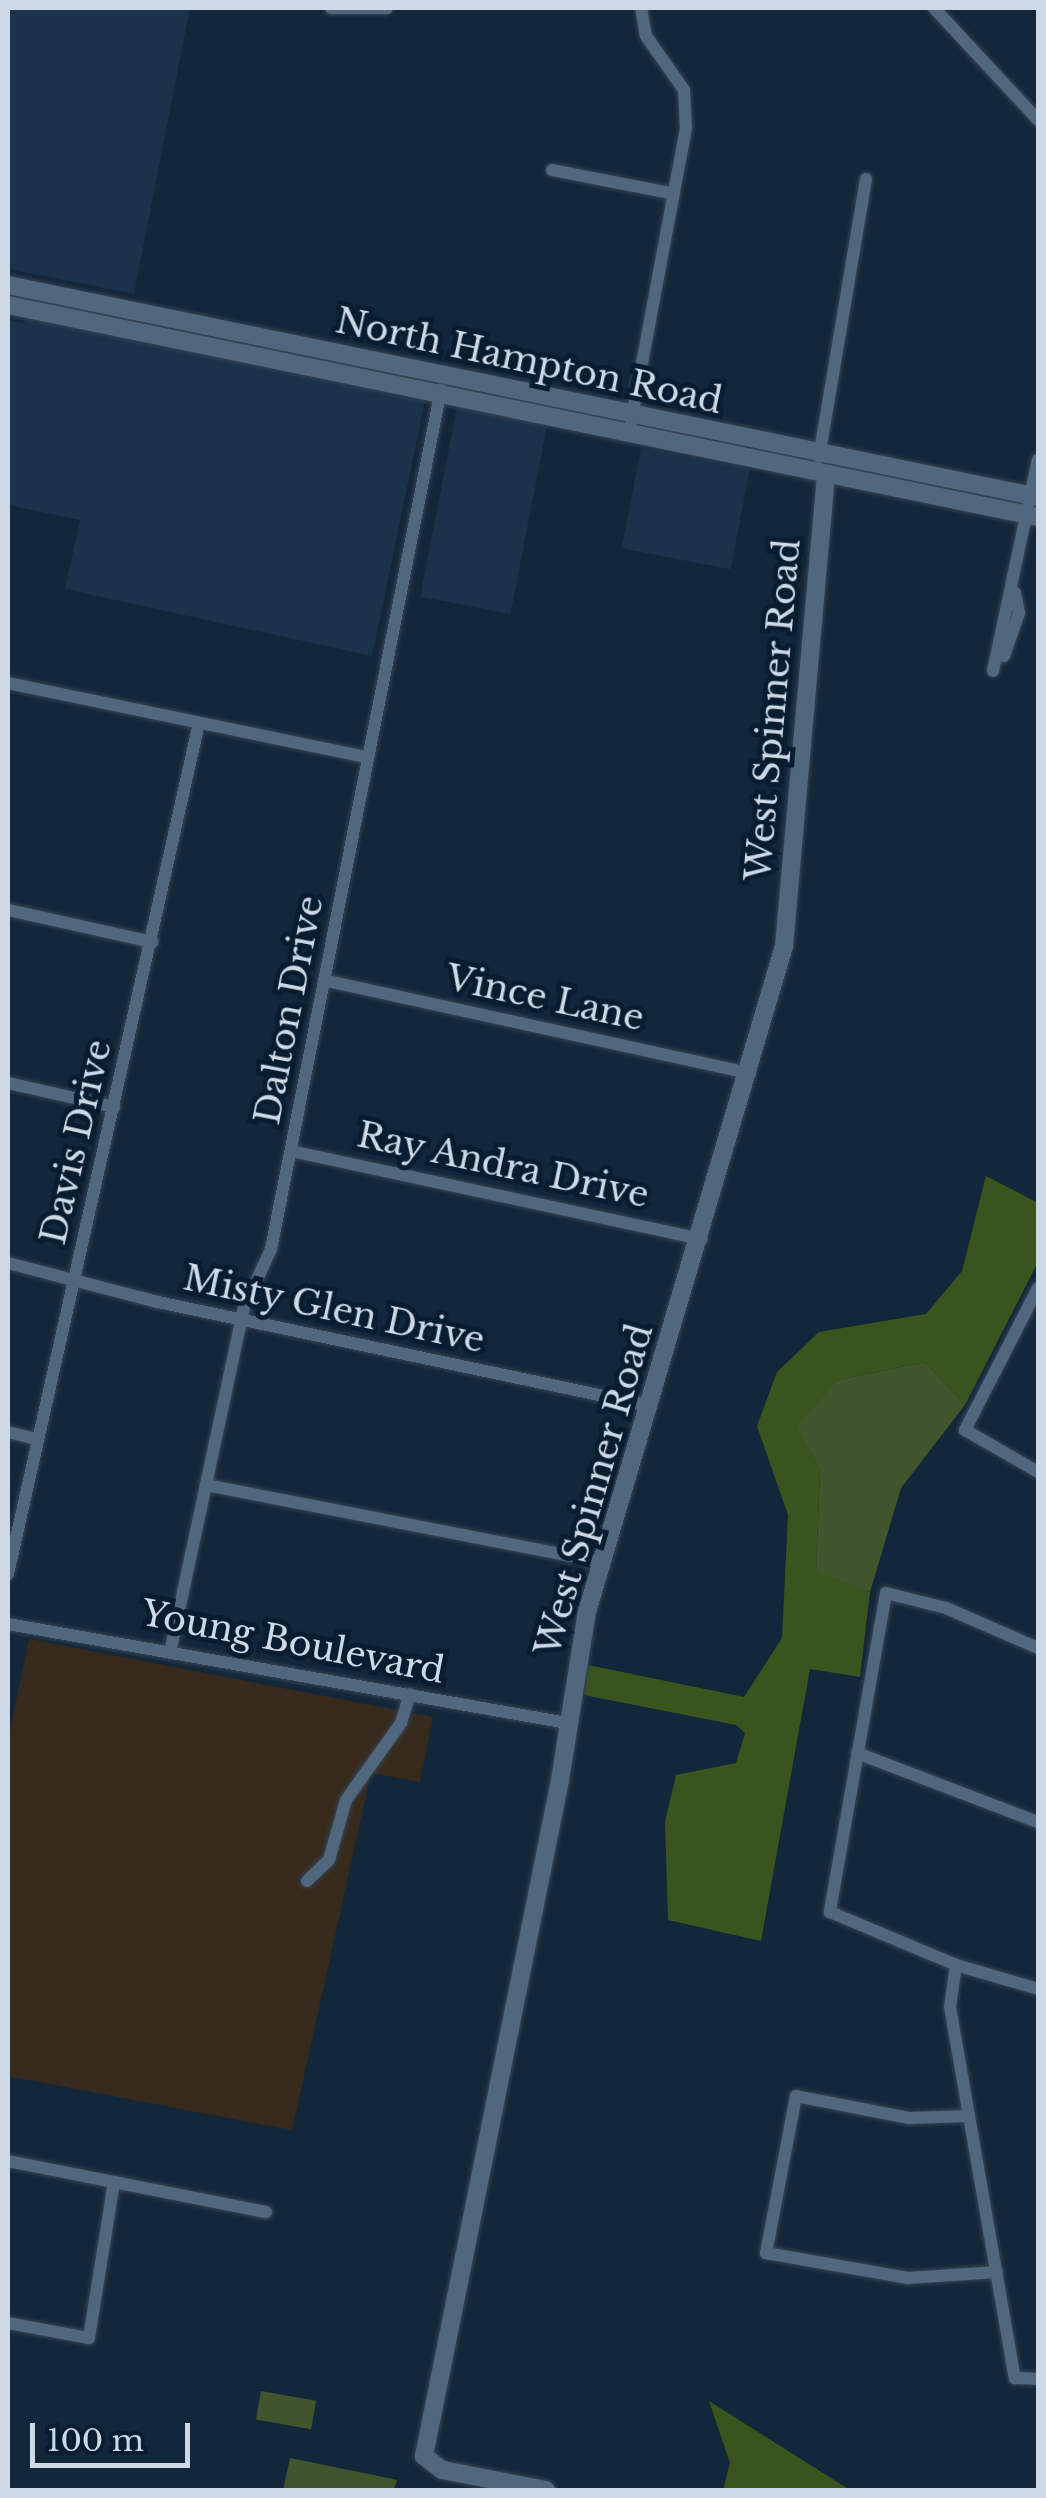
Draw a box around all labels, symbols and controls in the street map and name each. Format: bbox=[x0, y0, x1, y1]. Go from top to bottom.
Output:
street label: North Hampton Road bbox=[332, 300, 726, 422]
street label: West Spinner Road bbox=[737, 537, 809, 883]
street label: Dalton Drive bbox=[246, 892, 332, 1128]
street label: Vince Lane bbox=[442, 957, 648, 1039]
street label: Davis Drive bbox=[32, 1036, 120, 1248]
street label: Ray Andra Drive bbox=[352, 1113, 654, 1217]
street label: Misty Glen Drive bbox=[179, 1256, 489, 1362]
street label: West Spinner Road bbox=[526, 1319, 662, 1661]
street label: Young Boulevard bbox=[138, 1592, 448, 1692]
scale bar bbox=[35, 2403, 195, 2465]
text: 100 m bbox=[47, 2422, 144, 2459]

